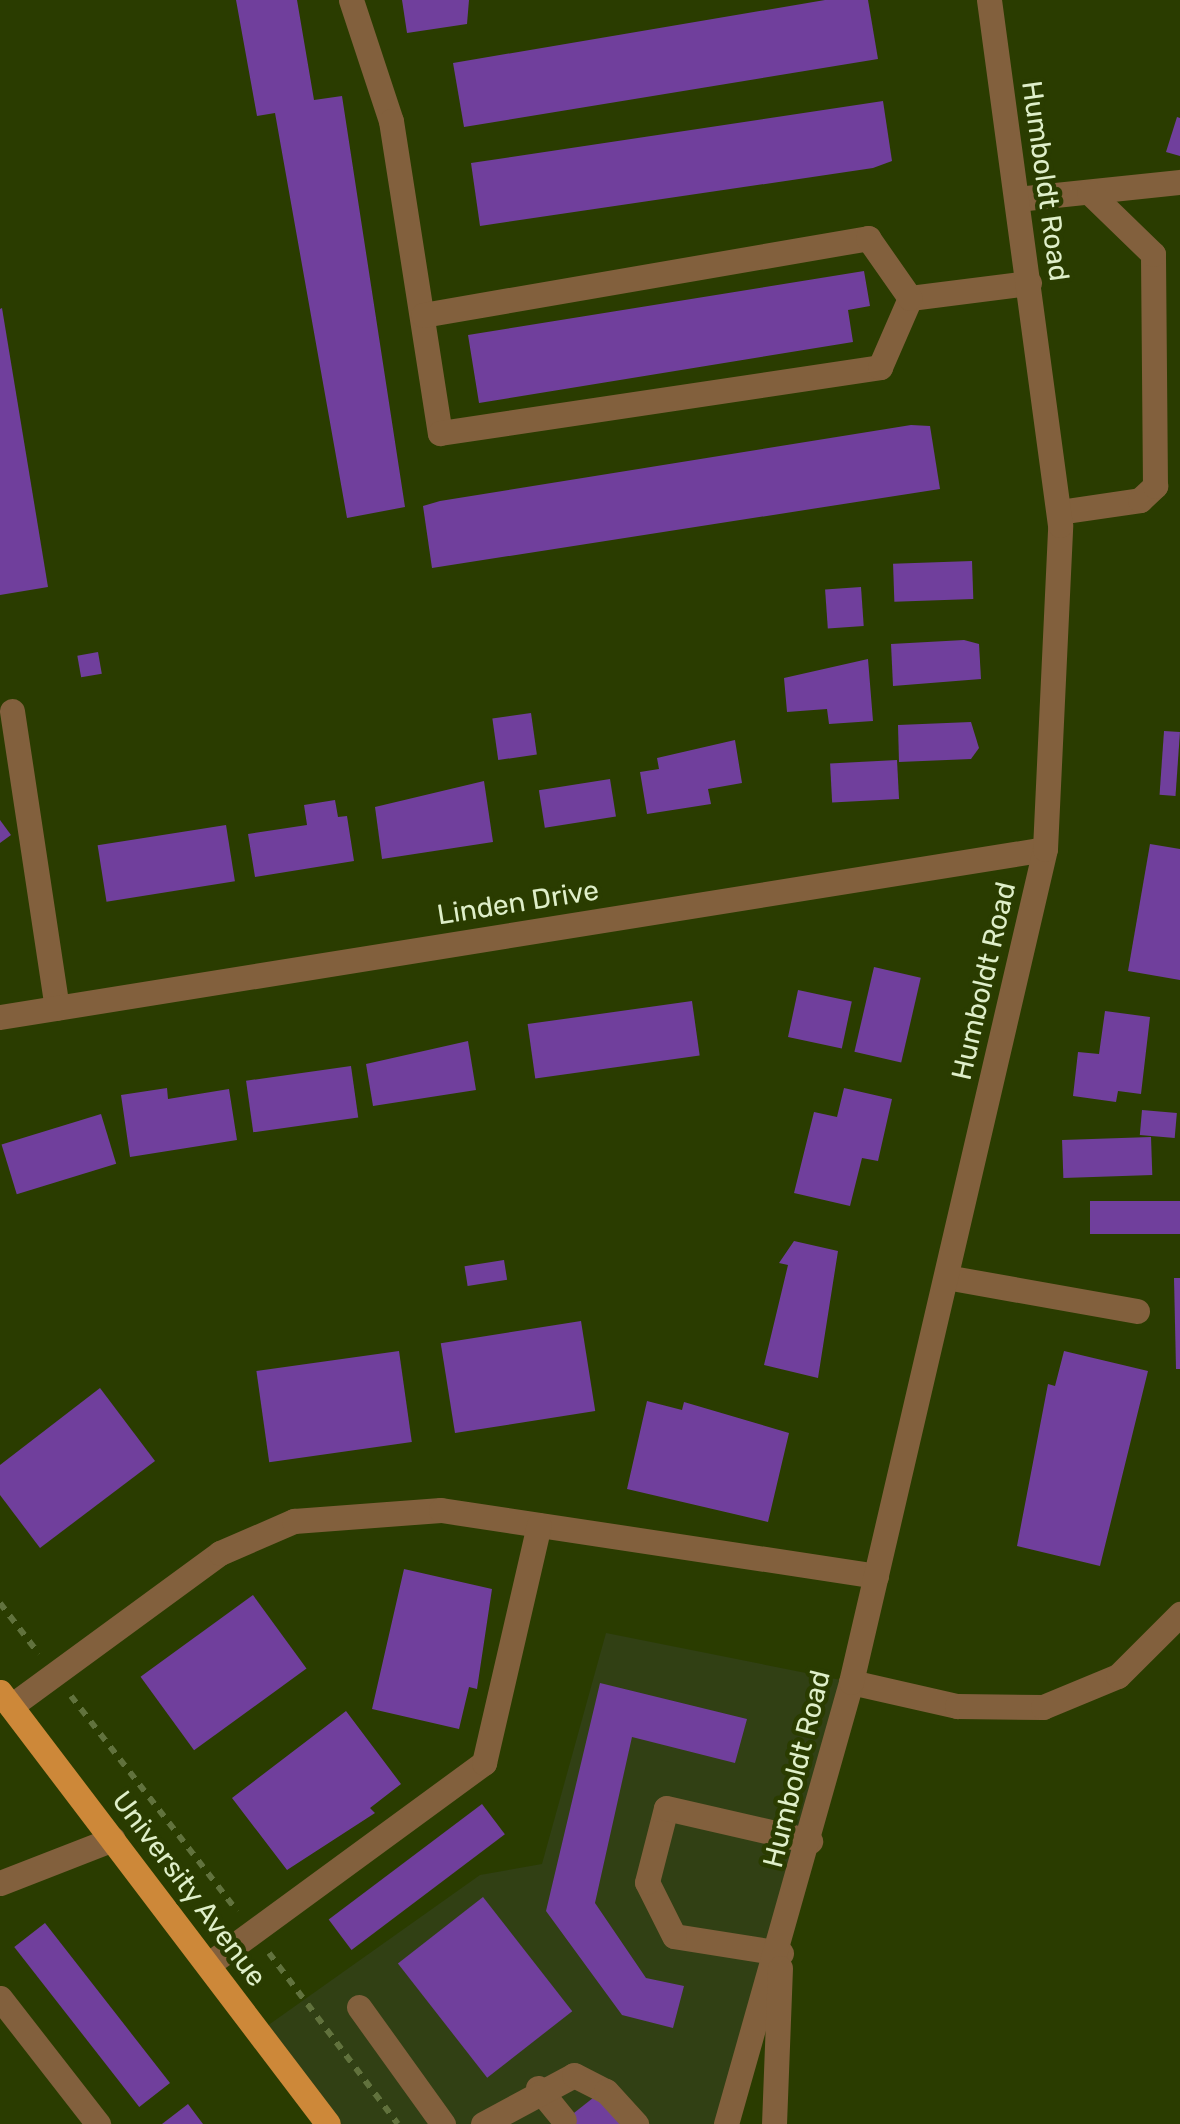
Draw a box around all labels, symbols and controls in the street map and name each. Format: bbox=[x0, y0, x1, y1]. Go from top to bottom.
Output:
street label: Humboldt Road bbox=[1014, 79, 1076, 283]
street label: Linden Drive bbox=[435, 874, 601, 932]
street label: Humboldt Road bbox=[945, 879, 1023, 1083]
street label: Humboldt Road bbox=[756, 1667, 838, 1871]
street label: University Avenue bbox=[104, 1784, 274, 1994]

